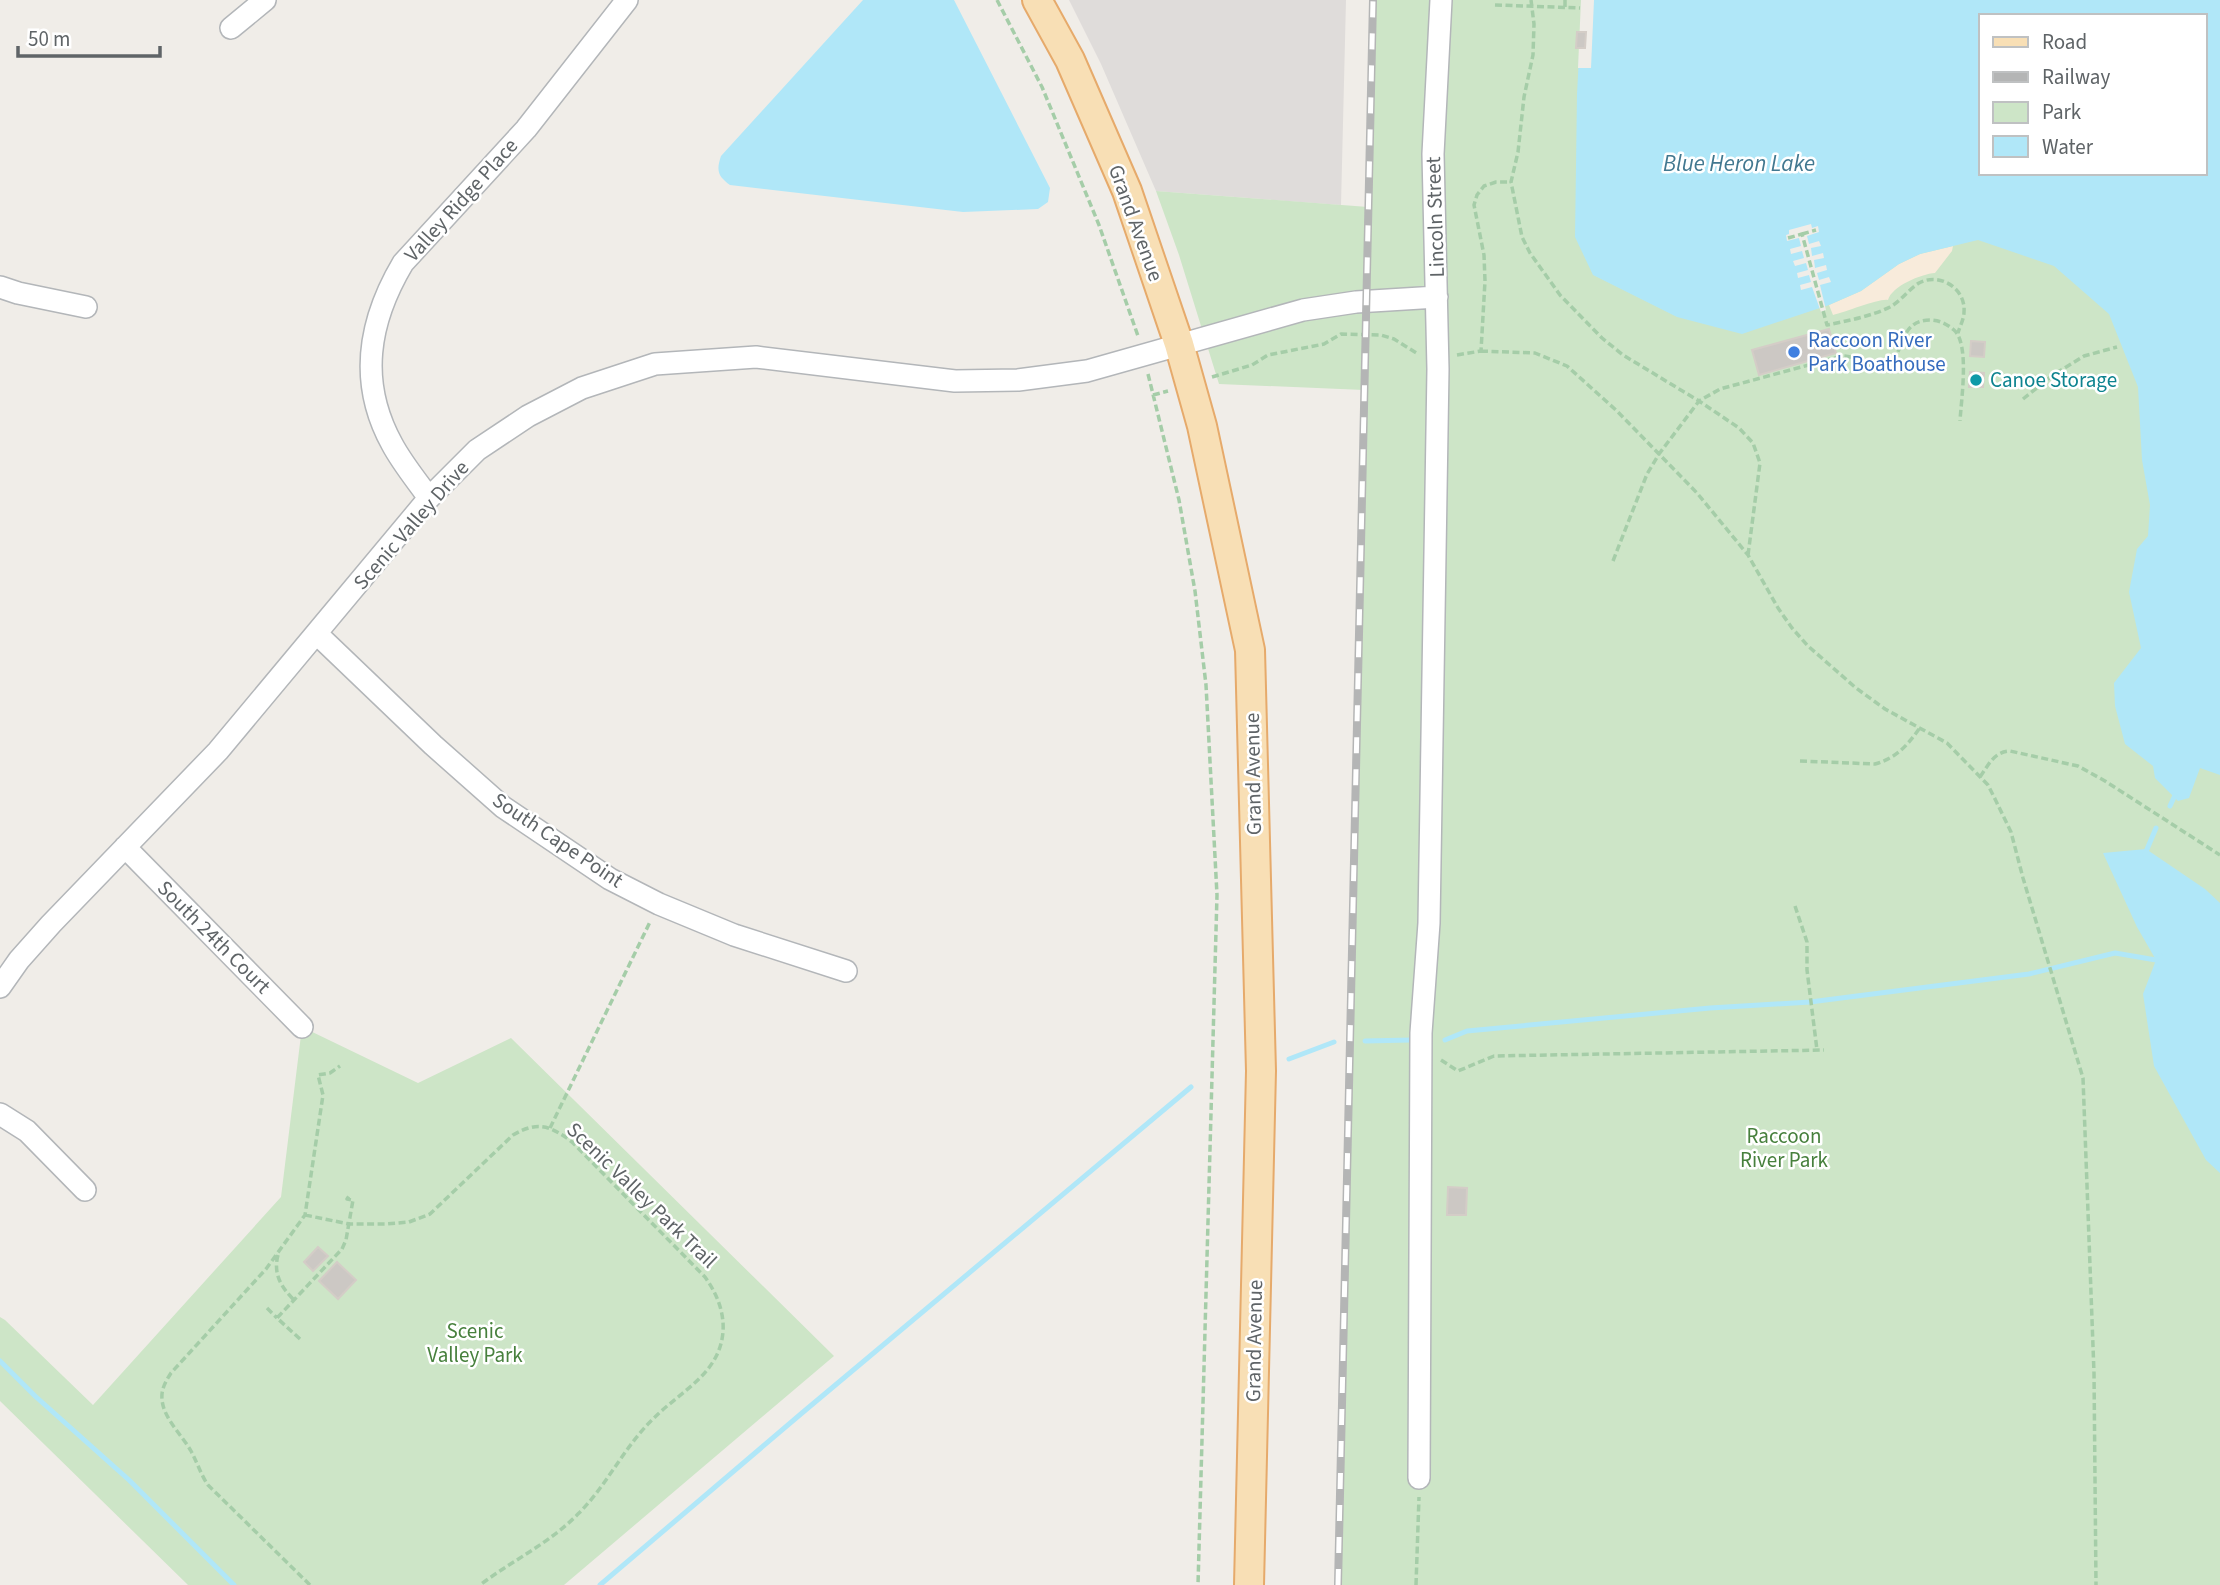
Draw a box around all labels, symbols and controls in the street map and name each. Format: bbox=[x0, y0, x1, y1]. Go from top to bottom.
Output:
scale bar bbox=[18, 14, 159, 58]
legend bbox=[1979, 14, 2206, 175]
text: 50 m bbox=[28, 24, 70, 54]
text: Road bbox=[2042, 27, 2087, 57]
text: Railway bbox=[2042, 62, 2110, 92]
text: Park bbox=[2042, 97, 2082, 127]
street label: Valley Ridge Place bbox=[397, 132, 525, 268]
text: Water bbox=[2042, 132, 2094, 162]
water label: Blue Heron Lake bbox=[1663, 147, 1815, 180]
street label: Lincoln Street bbox=[1418, 156, 1452, 278]
street label: Grand Avenue bbox=[1101, 160, 1171, 286]
place label: Raccoon River Park Boathouse bbox=[1808, 325, 1946, 379]
marker: Raccoon River Park Boathouse bbox=[1786, 344, 1802, 360]
place label: Canoe Storage bbox=[1990, 365, 2117, 395]
marker: Canoe Storage bbox=[1968, 372, 1984, 388]
street label: Scenic Valley Drive bbox=[346, 454, 476, 596]
street label: Grand Avenue bbox=[1237, 713, 1269, 835]
street label: South Cape Point bbox=[487, 785, 629, 895]
street label: South 24th Court bbox=[151, 874, 277, 1000]
street label: Scenic Valley Park Trail bbox=[560, 1115, 724, 1275]
park label: Raccoon River Park bbox=[1740, 1121, 1829, 1175]
street label: Grand Avenue bbox=[1238, 1280, 1270, 1402]
park label: Scenic Valley Park bbox=[427, 1316, 523, 1370]

